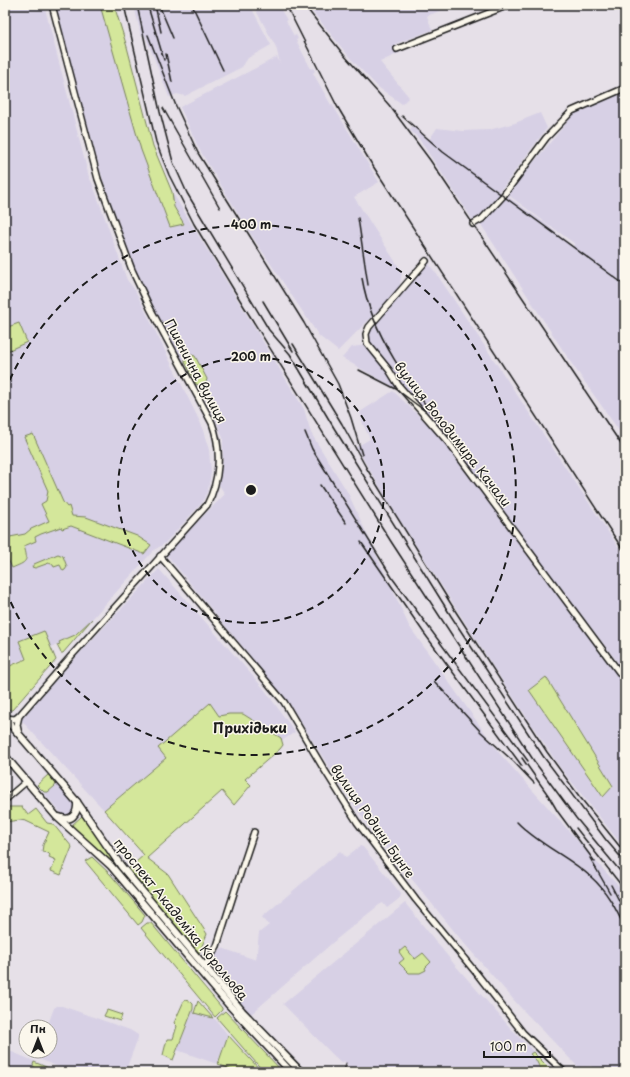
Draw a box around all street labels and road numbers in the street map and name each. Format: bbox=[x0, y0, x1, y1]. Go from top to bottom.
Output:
street label: Пшенична вулиця bbox=[161, 315, 232, 426]
street label: вулиця Володимира Качали bbox=[391, 357, 516, 510]
street label: вулиця Родини Бунґе bbox=[327, 760, 420, 882]
street label: проспект Академіка Корольова bbox=[110, 833, 254, 1005]

